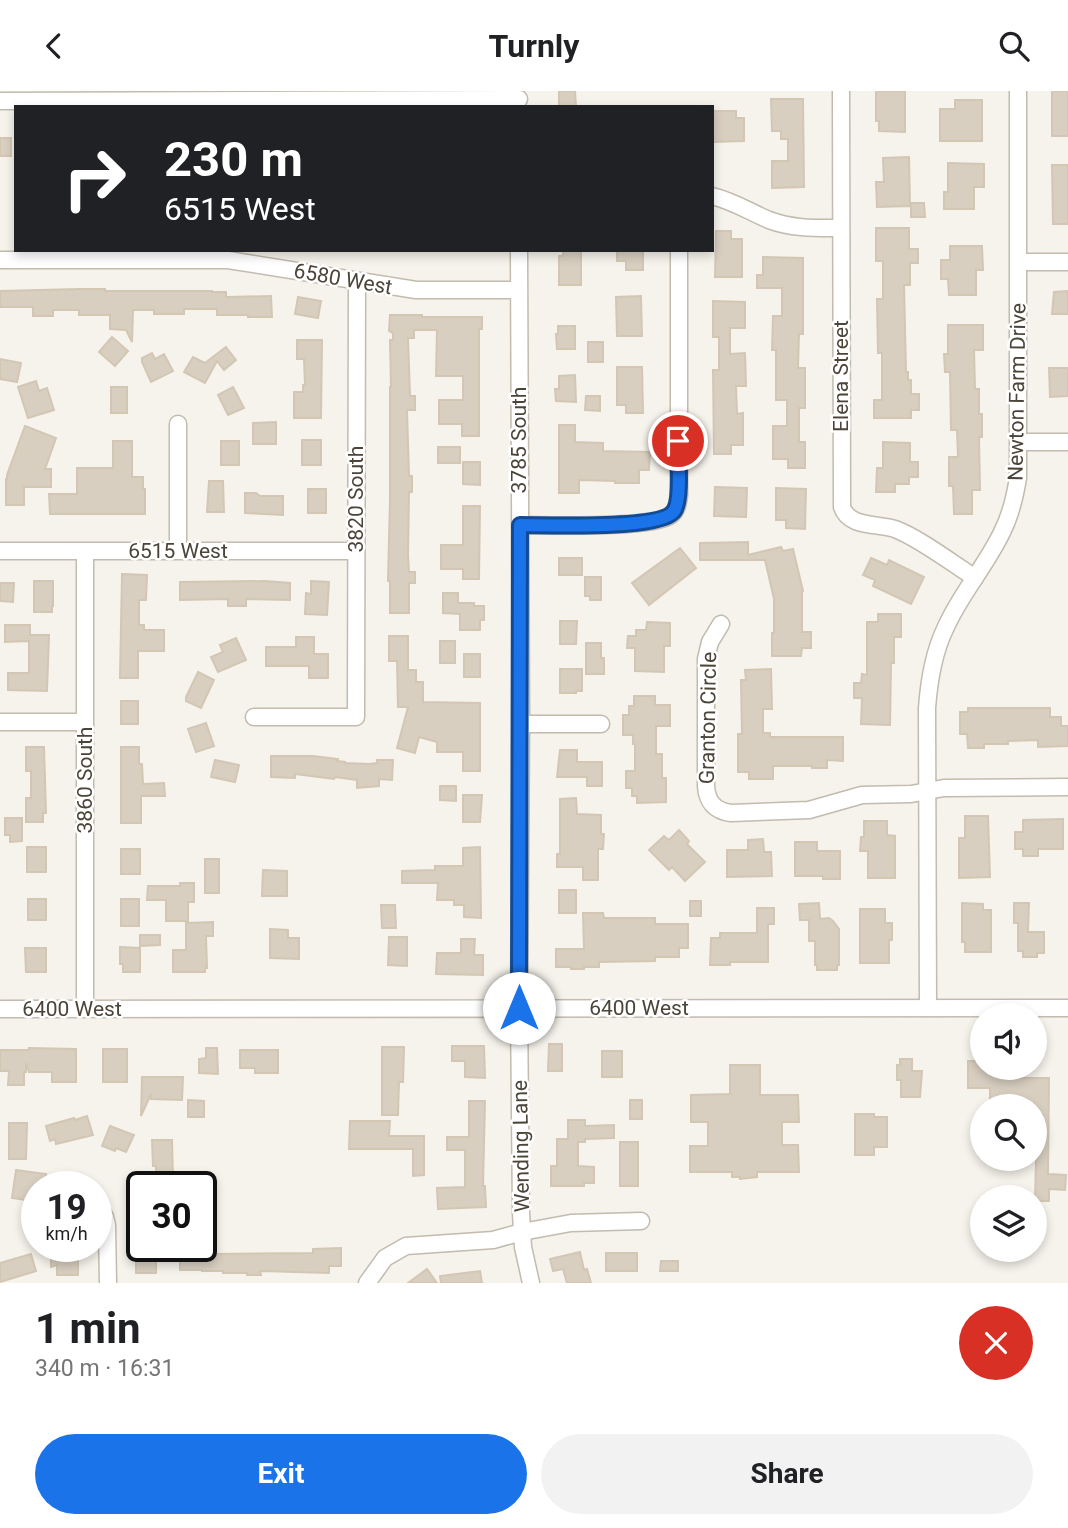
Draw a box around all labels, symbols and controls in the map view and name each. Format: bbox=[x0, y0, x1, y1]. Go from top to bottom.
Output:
icon: back bbox=[35, 27, 73, 65]
text: Turnly bbox=[489, 27, 579, 65]
icon: search bbox=[995, 27, 1033, 65]
text: 230 m bbox=[164, 131, 303, 188]
icon: right bbox=[49, 133, 140, 224]
text: 6515 West bbox=[164, 190, 316, 228]
street label: 6580 West bbox=[292, 259, 394, 299]
street label: Newton Farm Drive bbox=[1003, 303, 1031, 481]
street label: Elena Street bbox=[829, 320, 853, 432]
street label: 3785 South bbox=[507, 387, 531, 493]
pin bbox=[648, 411, 708, 471]
icon: arrive bbox=[659, 422, 697, 460]
street label: 3820 South bbox=[344, 446, 368, 552]
street label: 6515 West bbox=[128, 539, 228, 563]
street label: Granton Circle bbox=[695, 652, 721, 784]
street label: 3860 South bbox=[73, 727, 97, 833]
position arrow bbox=[482, 971, 556, 1045]
street label: 6400 West bbox=[589, 996, 689, 1020]
street label: 6400 West bbox=[22, 997, 122, 1021]
map controls bbox=[970, 1003, 1047, 1262]
button: sound bbox=[970, 1003, 1047, 1080]
street label: Wending Lane bbox=[508, 1080, 534, 1212]
button: search bbox=[970, 1094, 1047, 1171]
speed limit sign: 30 bbox=[126, 1171, 217, 1262]
button: layers bbox=[970, 1185, 1047, 1262]
text: 19 bbox=[46, 1187, 87, 1228]
text: km/h bbox=[45, 1223, 88, 1244]
text: 1 min bbox=[35, 1304, 141, 1353]
button: close bbox=[959, 1306, 1033, 1380]
text: 340 m · 16:31 bbox=[35, 1355, 174, 1382]
button: Exit bbox=[35, 1434, 527, 1514]
button: Share bbox=[541, 1434, 1033, 1514]

